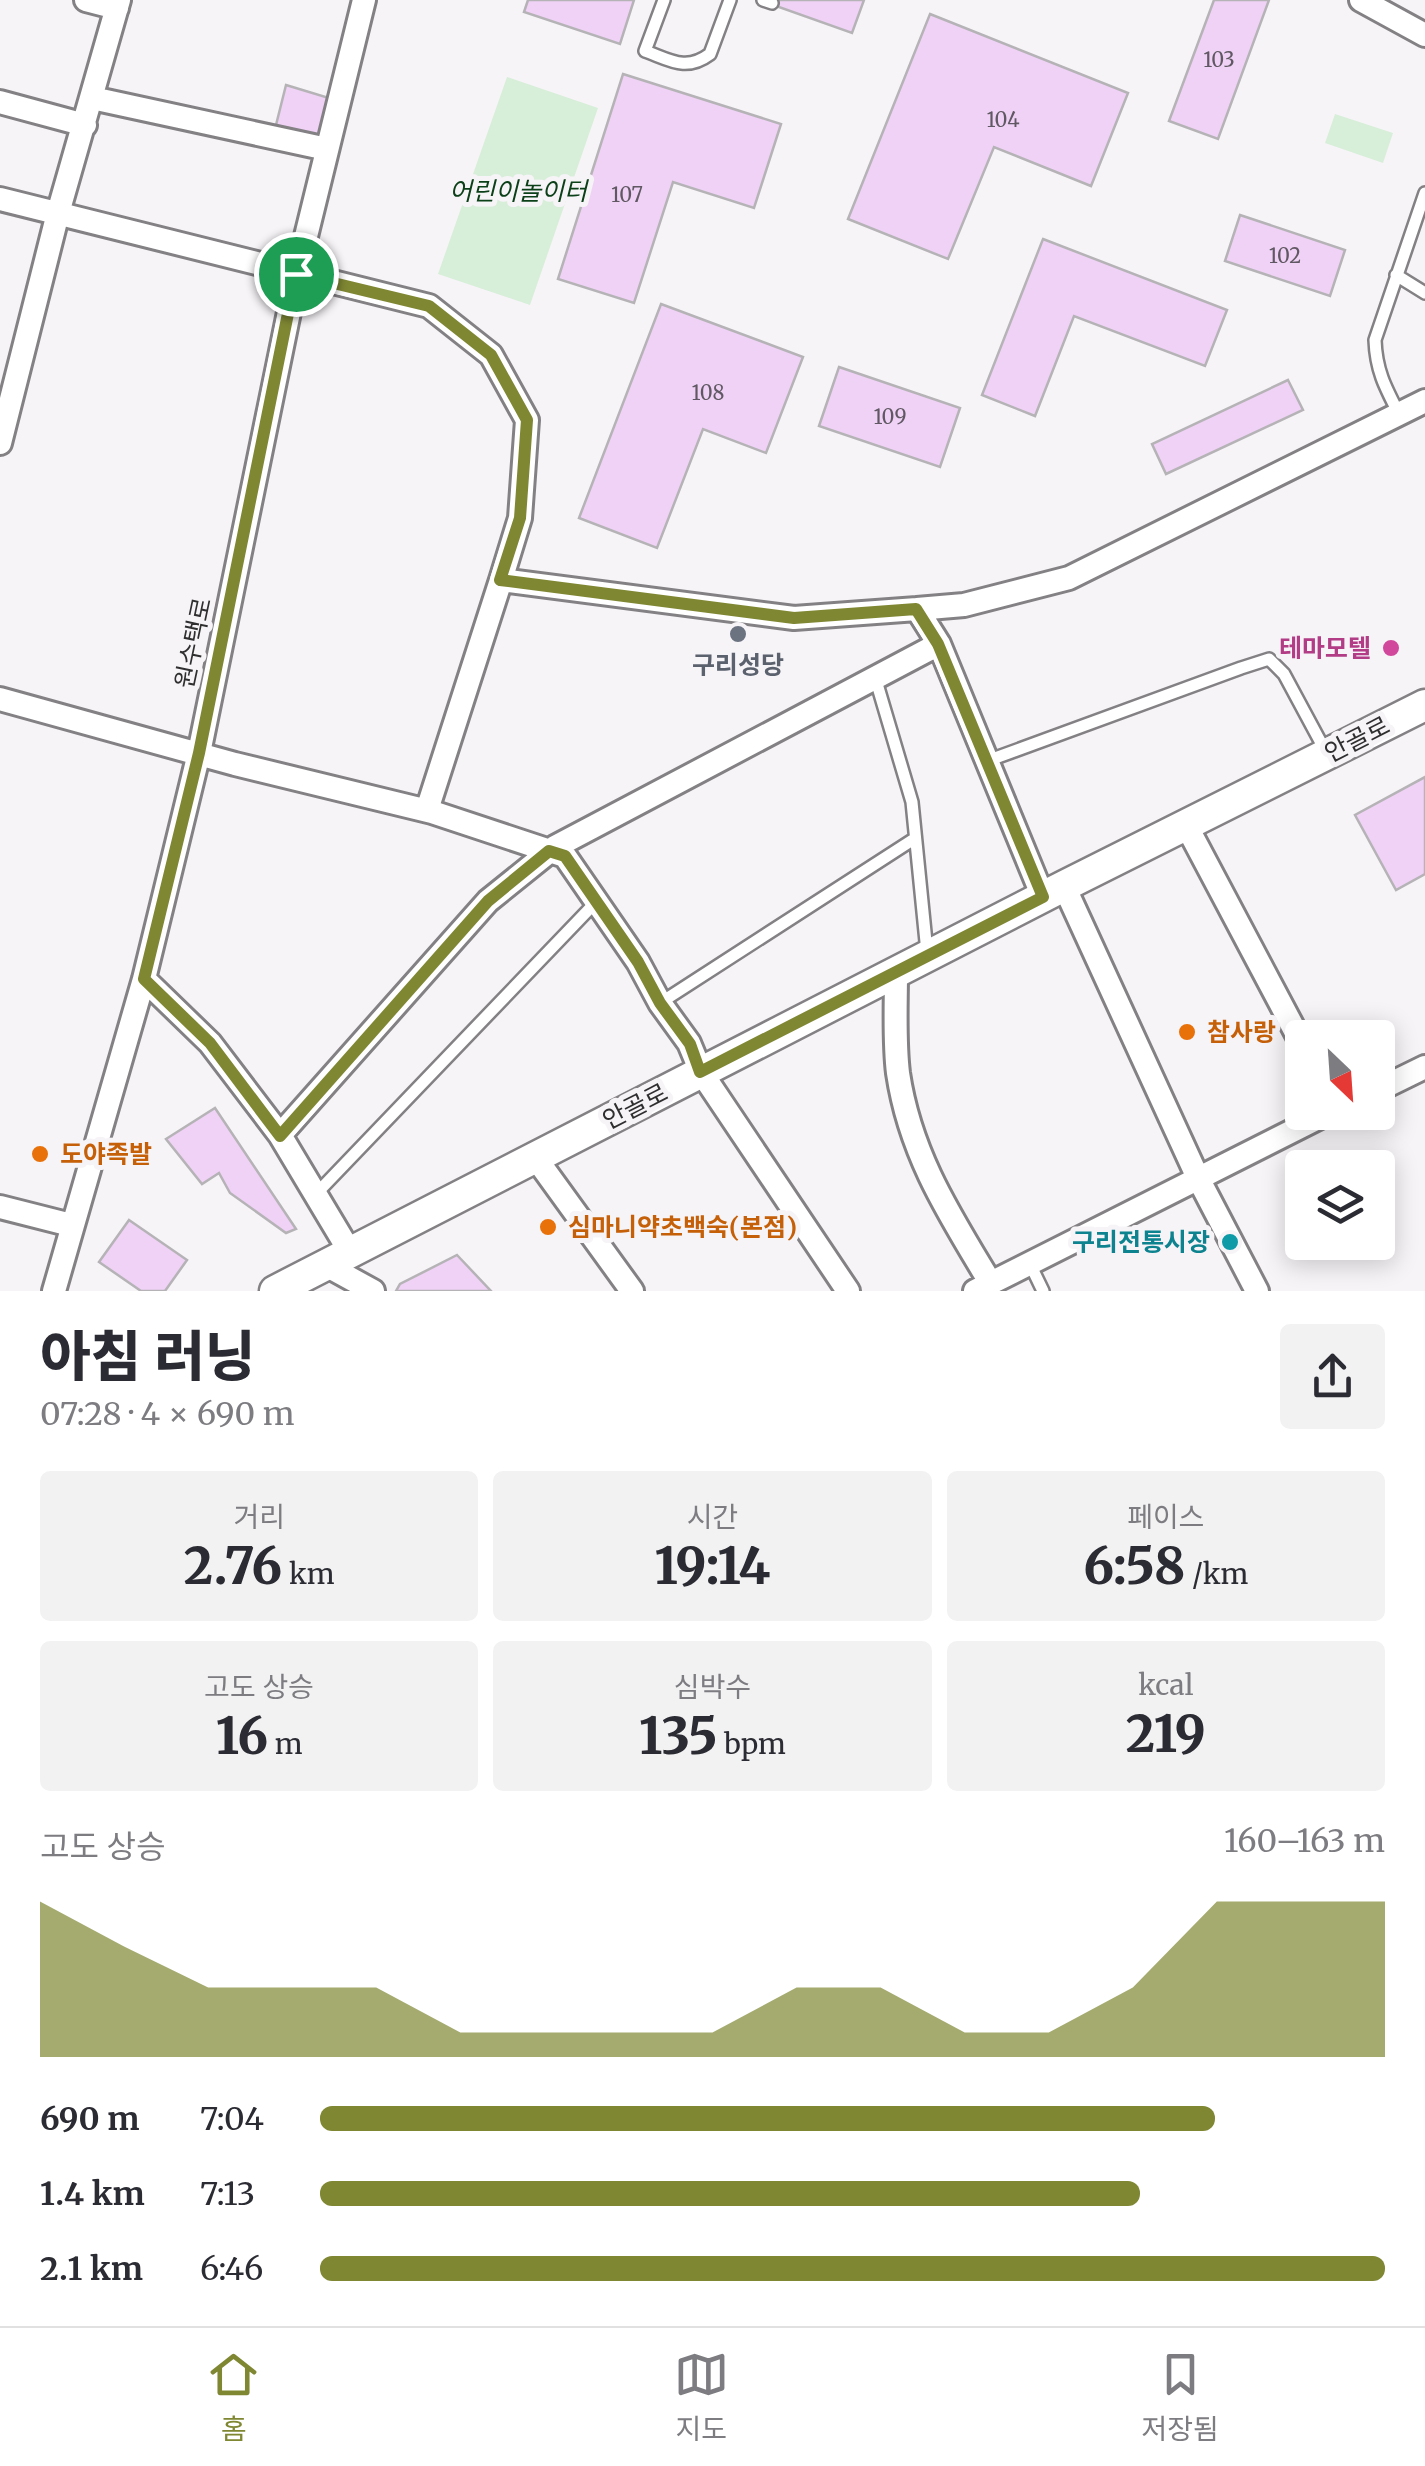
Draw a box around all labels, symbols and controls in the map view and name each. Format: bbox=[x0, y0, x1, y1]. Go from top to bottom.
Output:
house number: 103 bbox=[1203, 47, 1235, 72]
house number: 104 bbox=[986, 107, 1020, 132]
park label: 어린이놀이터 bbox=[449, 175, 590, 207]
house number: 107 bbox=[611, 182, 643, 207]
pin bbox=[254, 232, 339, 317]
house number: 102 bbox=[1269, 243, 1301, 268]
icon: arrive bbox=[269, 247, 324, 302]
house number: 108 bbox=[692, 380, 724, 405]
house number: 109 bbox=[873, 404, 907, 429]
street label: 원수택로 bbox=[168, 595, 218, 691]
marker: 구리성당 bbox=[727, 623, 749, 645]
place label: 테마모텔 bbox=[1279, 632, 1371, 664]
marker: 테마모텔 bbox=[1380, 637, 1402, 659]
place label: 구리성당 bbox=[692, 649, 784, 681]
street label: 안골로 bbox=[1319, 709, 1395, 769]
place label: 참사랑 bbox=[1207, 1016, 1276, 1048]
north arrow bbox=[1285, 1020, 1395, 1130]
map controls bbox=[1285, 1020, 1395, 1260]
marker: 참사랑 bbox=[1176, 1021, 1198, 1043]
street label: 안골로 bbox=[597, 1076, 673, 1136]
place label: 도야족발 bbox=[60, 1138, 152, 1170]
marker: 도야족발 bbox=[29, 1143, 51, 1165]
button: layers bbox=[1285, 1150, 1395, 1260]
place label: 심마니약초백숙(본점) bbox=[568, 1211, 797, 1243]
marker: 심마니약초백숙(본점) bbox=[537, 1216, 559, 1238]
place label: 구리전통시장 bbox=[1072, 1226, 1210, 1258]
marker: 구리전통시장 bbox=[1219, 1231, 1241, 1253]
text: 아침 러닝 bbox=[40, 1322, 255, 1391]
button: share bbox=[1280, 1324, 1385, 1429]
text: 07:28 · 4 × 690 m bbox=[40, 1394, 295, 1434]
text: 거리 bbox=[233, 1499, 285, 1535]
text: 시간 bbox=[687, 1499, 738, 1535]
text: 페이스 bbox=[1127, 1499, 1204, 1535]
text: 2.76 bbox=[184, 1535, 282, 1598]
text: 19:14 bbox=[655, 1535, 770, 1598]
text: 6:58 bbox=[1083, 1535, 1185, 1598]
text: km bbox=[282, 1556, 335, 1592]
text: /km bbox=[1185, 1556, 1248, 1592]
text: kcal bbox=[1138, 1667, 1193, 1703]
text: 고도 상승 bbox=[204, 1669, 314, 1705]
text: 심박수 bbox=[674, 1669, 751, 1705]
text: 219 bbox=[1126, 1703, 1206, 1766]
text: 16 bbox=[216, 1705, 268, 1768]
text: 135 bbox=[639, 1705, 717, 1768]
text: m bbox=[268, 1726, 303, 1762]
text: bpm bbox=[717, 1726, 786, 1762]
text: 160–163 m bbox=[1224, 1821, 1385, 1861]
text: 고도 상승 bbox=[40, 1827, 165, 1867]
text: 690 m bbox=[40, 2099, 140, 2139]
text: 7:04 bbox=[200, 2099, 264, 2139]
text: 1.4 km bbox=[40, 2174, 145, 2214]
text: 7:13 bbox=[200, 2174, 255, 2214]
text: 2.1 km bbox=[40, 2249, 143, 2289]
text: 6:46 bbox=[200, 2249, 263, 2289]
tab: 홈 bbox=[206, 2347, 261, 2447]
tab: 지도 bbox=[674, 2347, 729, 2447]
tab: 저장됨 bbox=[1141, 2347, 1219, 2447]

